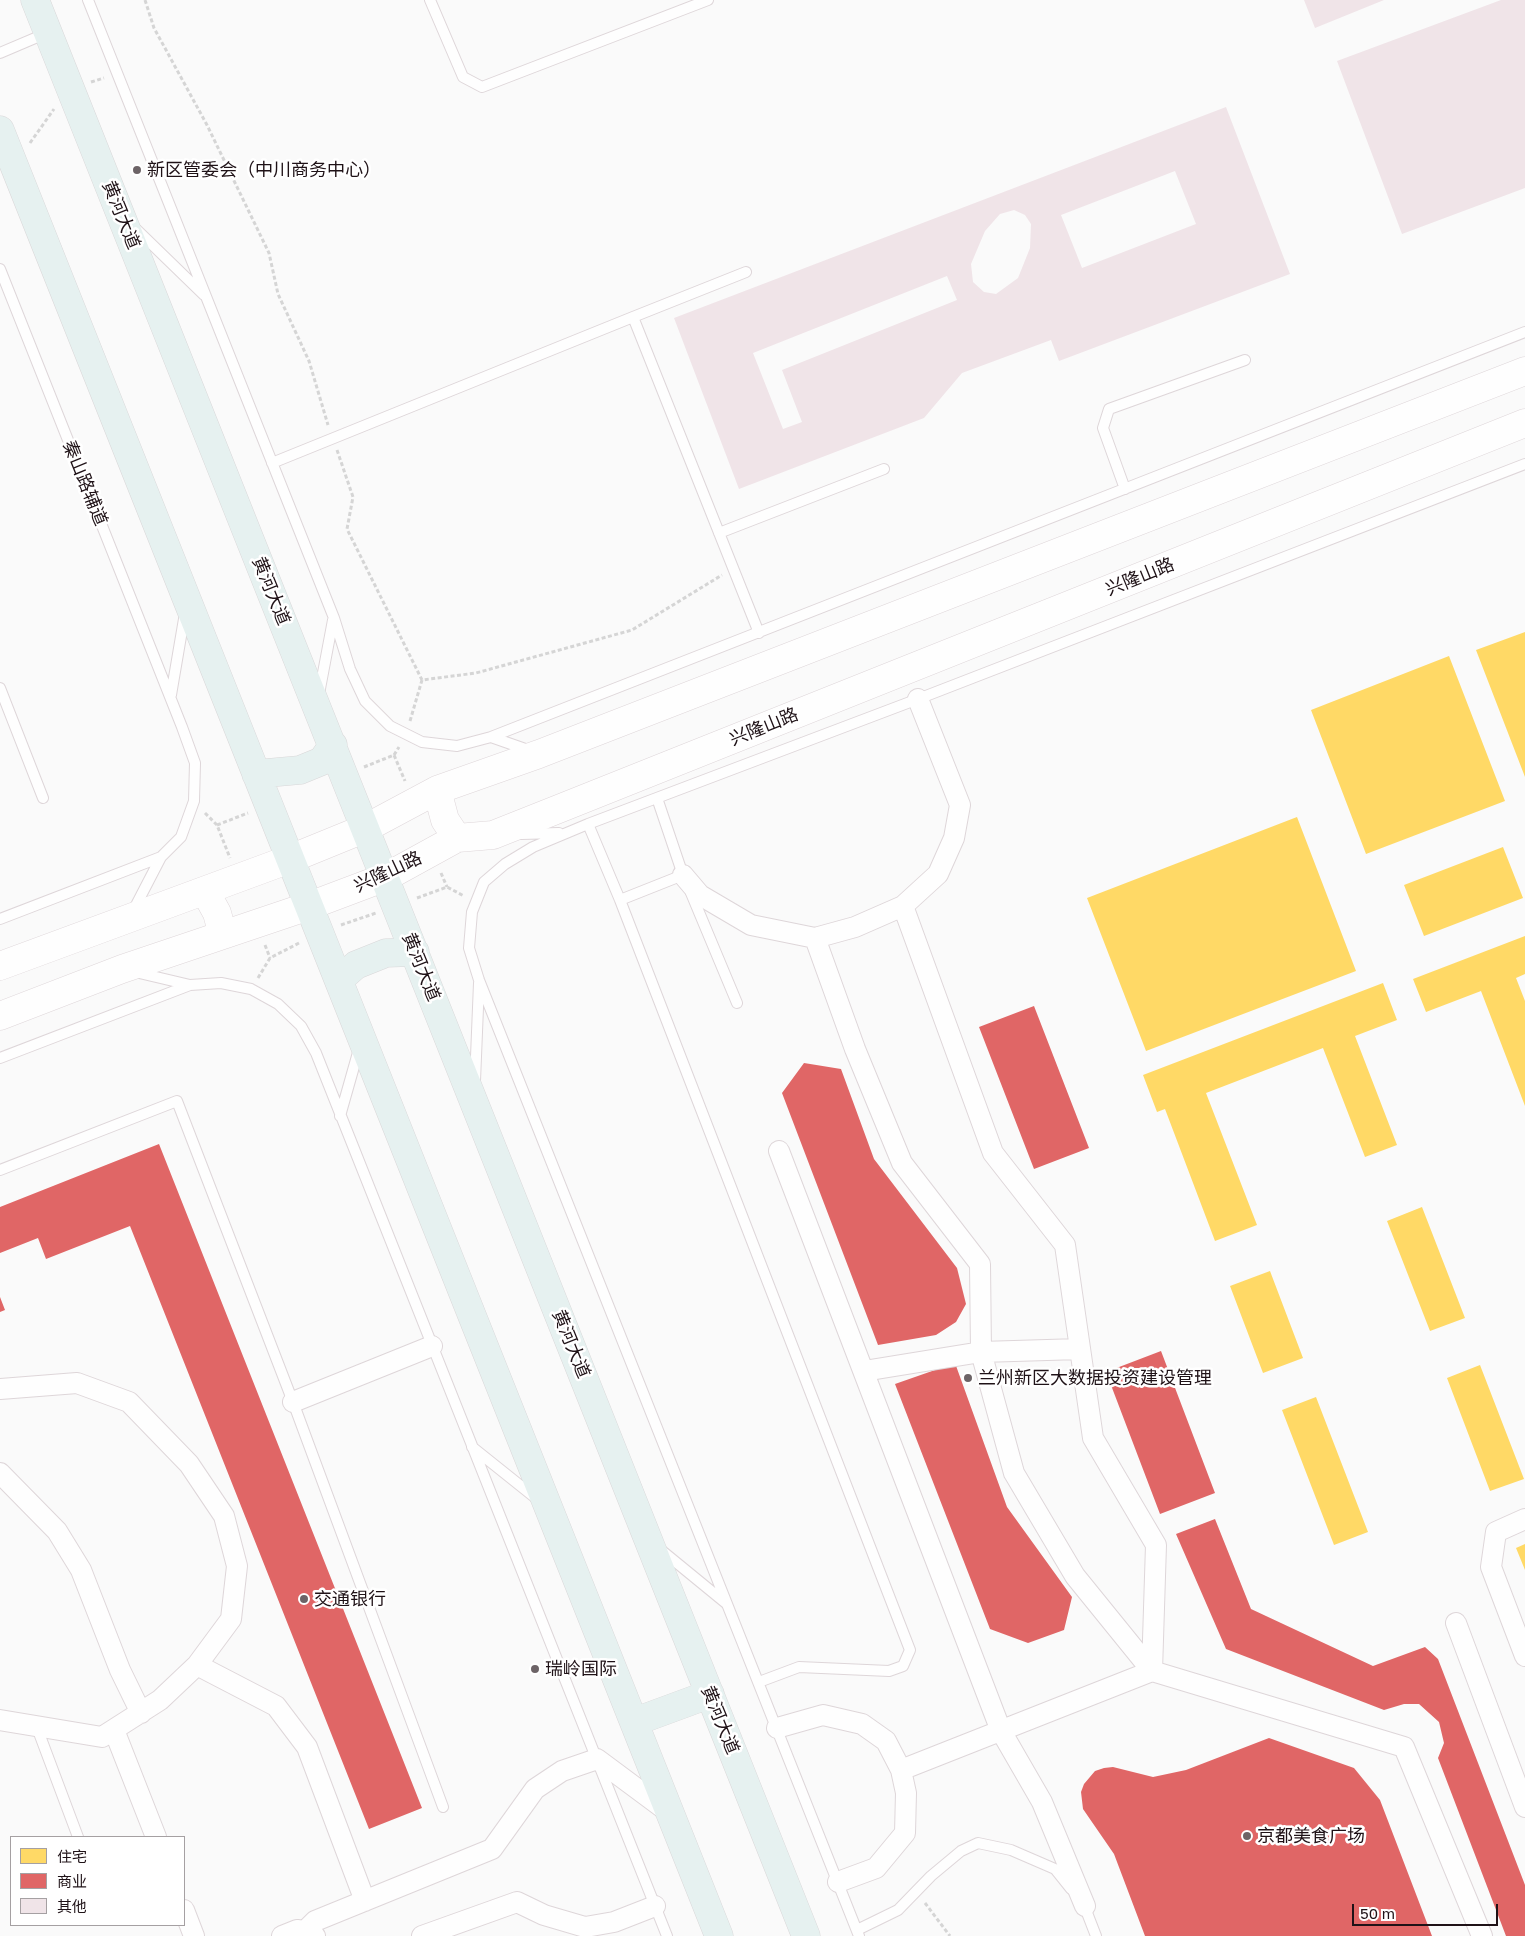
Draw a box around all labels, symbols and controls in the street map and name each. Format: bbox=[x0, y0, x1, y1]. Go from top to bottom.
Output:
place label: 新区管委会（中川商务中心） bbox=[147, 159, 381, 181]
marker: 新区管委会（中川商务中心） bbox=[131, 164, 143, 176]
street label: 黄河大道 bbox=[98, 178, 144, 252]
street label: 秦山路辅道 bbox=[58, 437, 112, 529]
street label: 黄河大道 bbox=[248, 554, 294, 628]
street label: 兴隆山路 bbox=[1103, 554, 1177, 600]
street label: 兴隆山路 bbox=[727, 704, 801, 750]
street label: 兴隆山路 bbox=[351, 847, 425, 897]
street label: 黄河大道 bbox=[398, 930, 444, 1004]
street label: 黄河大道 bbox=[548, 1307, 594, 1381]
place label: 兰州新区大数据投资建设管理 bbox=[978, 1367, 1212, 1389]
marker: 兰州新区大数据投资建设管理 bbox=[962, 1372, 974, 1384]
place label: 交通银行 bbox=[314, 1588, 386, 1610]
marker: 交通银行 bbox=[298, 1593, 310, 1605]
place label: 瑞岭国际 bbox=[545, 1658, 617, 1680]
marker: 瑞岭国际 bbox=[529, 1663, 541, 1675]
street label: 黄河大道 bbox=[697, 1683, 743, 1757]
place label: 京都美食广场 bbox=[1257, 1825, 1365, 1847]
marker: 京都美食广场 bbox=[1241, 1830, 1253, 1842]
legend bbox=[10, 1836, 185, 1926]
text: 住宅 bbox=[57, 1847, 87, 1865]
text: 商业 bbox=[57, 1872, 87, 1890]
scale bar bbox=[1355, 1894, 1501, 1926]
text: 其他 bbox=[57, 1897, 87, 1915]
text: 50 m bbox=[1360, 1904, 1395, 1922]

